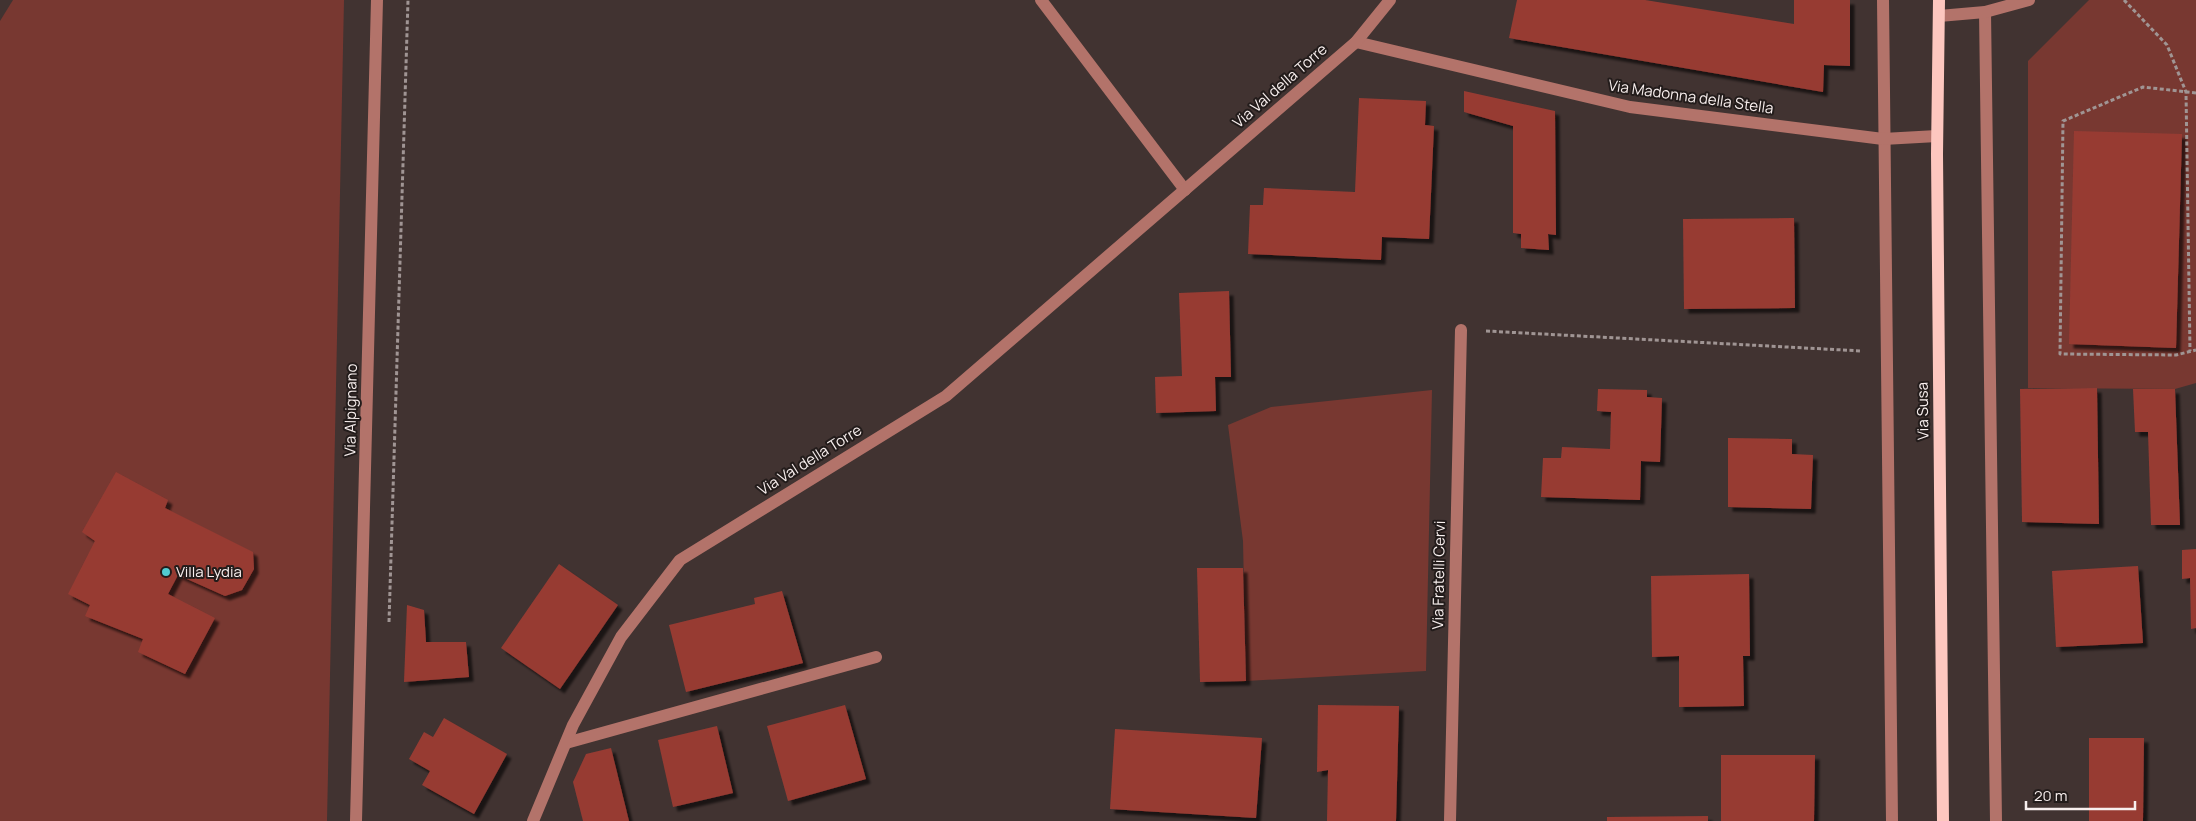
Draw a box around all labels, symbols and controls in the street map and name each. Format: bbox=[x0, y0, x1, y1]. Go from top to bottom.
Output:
street label: Via Val della Torre bbox=[1228, 39, 1332, 133]
street label: Via Madonna della Stella bbox=[1607, 75, 1775, 118]
street label: Via Alpignano bbox=[339, 363, 362, 457]
street label: Via Susa bbox=[1911, 382, 1934, 440]
street label: Via Val della Torre bbox=[754, 419, 866, 500]
street label: Via Fratelli Cervi bbox=[1427, 521, 1450, 629]
place label: Villa Lydia bbox=[176, 561, 242, 582]
marker: Villa Lydia bbox=[160, 566, 172, 578]
scale bar bbox=[2026, 778, 2135, 810]
text: 20 m bbox=[2034, 785, 2067, 806]

